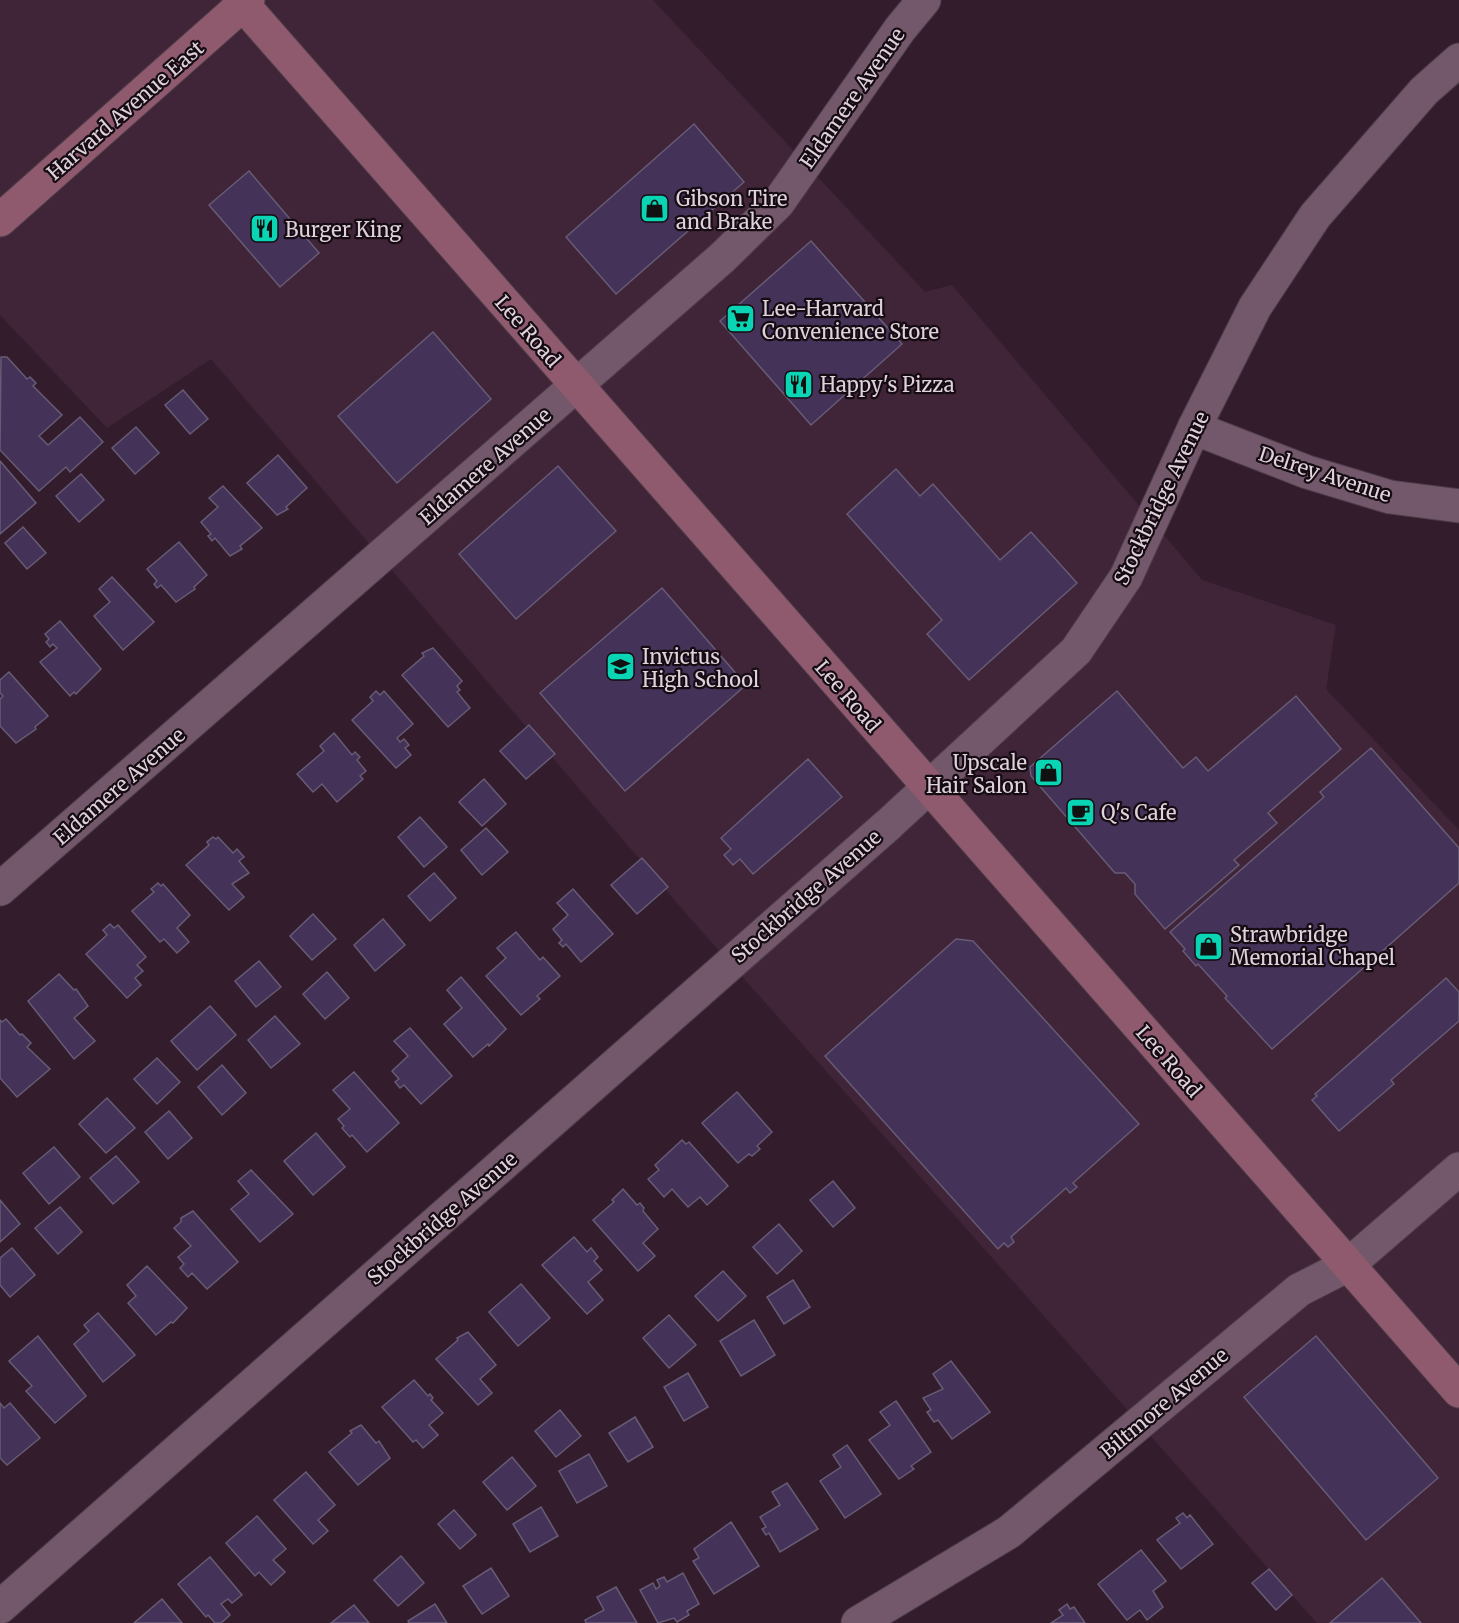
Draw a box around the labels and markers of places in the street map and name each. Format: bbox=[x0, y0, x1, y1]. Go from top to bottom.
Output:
place label: Gibson Tire and Brake bbox=[676, 186, 787, 234]
shop icon: Gibson Tire and Brake bbox=[639, 193, 671, 225]
restaurant icon: Burger King bbox=[248, 213, 280, 245]
place label: Burger King bbox=[285, 217, 401, 242]
place label: Lee-Harvard Convenience Store bbox=[762, 296, 939, 344]
supermarket icon: Lee-Harvard Convenience Store bbox=[725, 303, 757, 335]
restaurant icon: Happy's Pizza bbox=[783, 368, 815, 400]
place label: Happy's Pizza bbox=[820, 372, 955, 397]
place label: Invictus High School bbox=[642, 644, 759, 692]
school or university icon: Invictus High School bbox=[605, 651, 637, 683]
place label: Upscale Hair Salon bbox=[926, 750, 1027, 798]
shop icon: Upscale Hair Salon bbox=[1032, 757, 1064, 789]
cafe icon: Q's Cafe bbox=[1064, 796, 1096, 828]
place label: Q's Cafe bbox=[1101, 800, 1176, 825]
place label: Strawbridge Memorial Chapel bbox=[1230, 922, 1395, 970]
shop icon: Strawbridge Memorial Chapel bbox=[1193, 930, 1225, 962]

